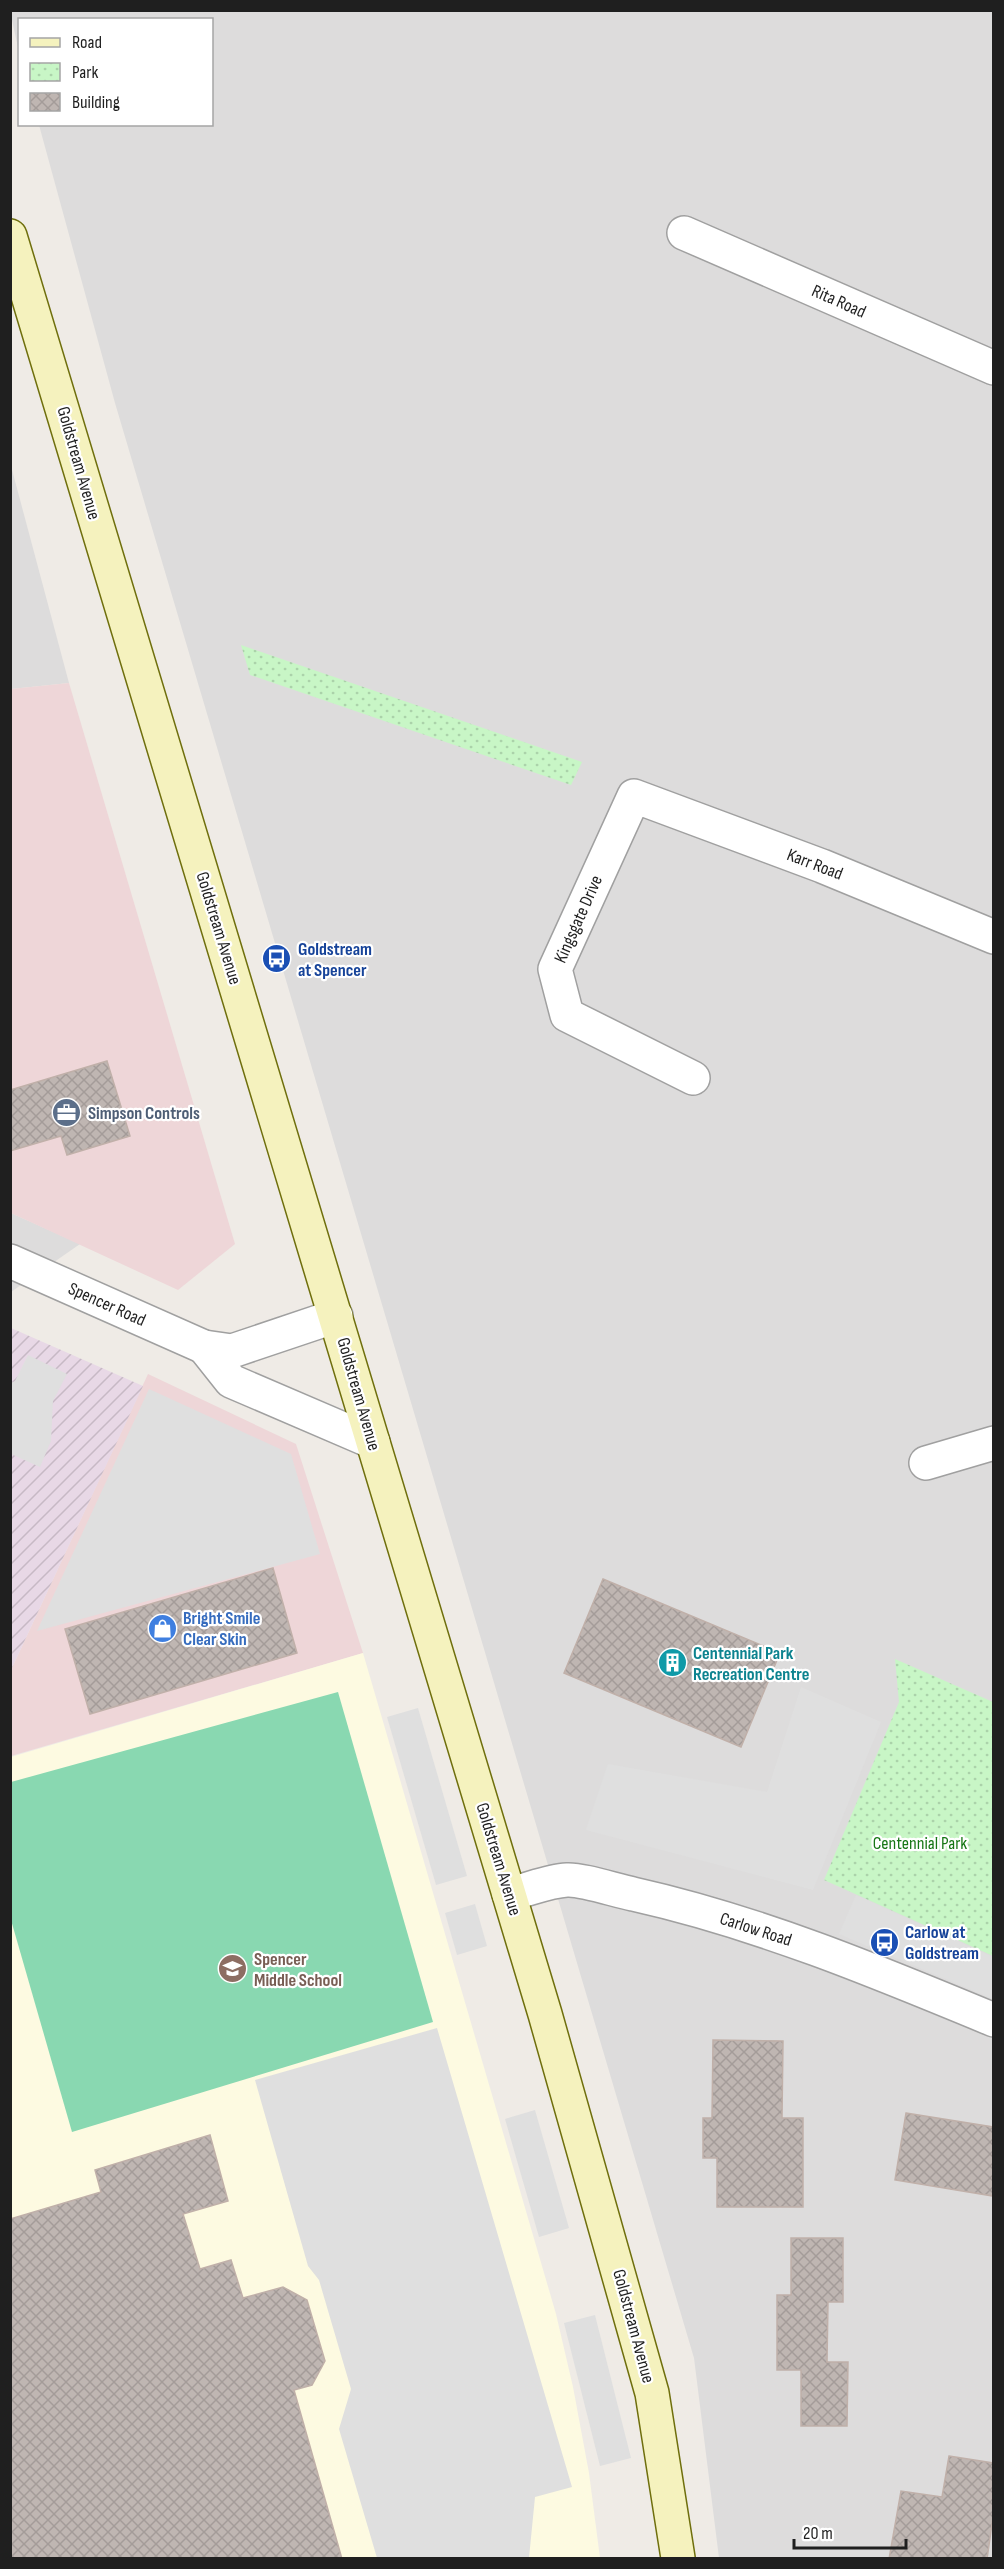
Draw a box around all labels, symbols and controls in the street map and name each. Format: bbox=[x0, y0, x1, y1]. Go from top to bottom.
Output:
legend bbox=[18, 18, 213, 126]
text: Road bbox=[72, 32, 102, 53]
text: Park bbox=[72, 62, 98, 83]
text: Building bbox=[72, 92, 120, 113]
street label: Rita Road bbox=[809, 280, 869, 323]
street label: Goldstream Avenue bbox=[52, 404, 105, 522]
street label: Karr Road bbox=[784, 844, 846, 885]
street label: Goldstream Avenue bbox=[191, 869, 246, 987]
street label: Kingsgate Drive bbox=[550, 872, 607, 966]
place label: Goldstream at Spencer bbox=[298, 939, 372, 981]
bus stop icon: Goldstream at Spencer bbox=[261, 943, 293, 975]
office icon: Simpson Controls bbox=[51, 1097, 83, 1129]
place label: Simpson Controls bbox=[88, 1103, 200, 1124]
street label: Spencer Road bbox=[65, 1278, 149, 1331]
street label: Goldstream Avenue bbox=[332, 1335, 385, 1453]
place label: Bright Smile Clear Skin bbox=[183, 1608, 260, 1650]
shop icon: Bright Smile Clear Skin bbox=[146, 1612, 178, 1644]
place label: Centennial Park Recreation Centre bbox=[693, 1643, 809, 1685]
building icon: Centennial Park Recreation Centre bbox=[656, 1647, 688, 1679]
street label: Goldstream Avenue bbox=[471, 1800, 526, 1918]
park label: Centennial Park bbox=[873, 1833, 967, 1854]
street label: Carlow Road bbox=[717, 1908, 794, 1951]
place label: Carlow at Goldstream bbox=[905, 1922, 979, 1964]
bus stop icon: Carlow at Goldstream bbox=[868, 1926, 900, 1958]
place label: Spencer Middle School bbox=[254, 1949, 342, 1991]
school or university icon: Spencer Middle School bbox=[217, 1953, 249, 1985]
street label: Goldstream Avenue bbox=[608, 2267, 659, 2385]
scale bar bbox=[794, 2512, 906, 2550]
text: 20 m bbox=[803, 2523, 833, 2544]

